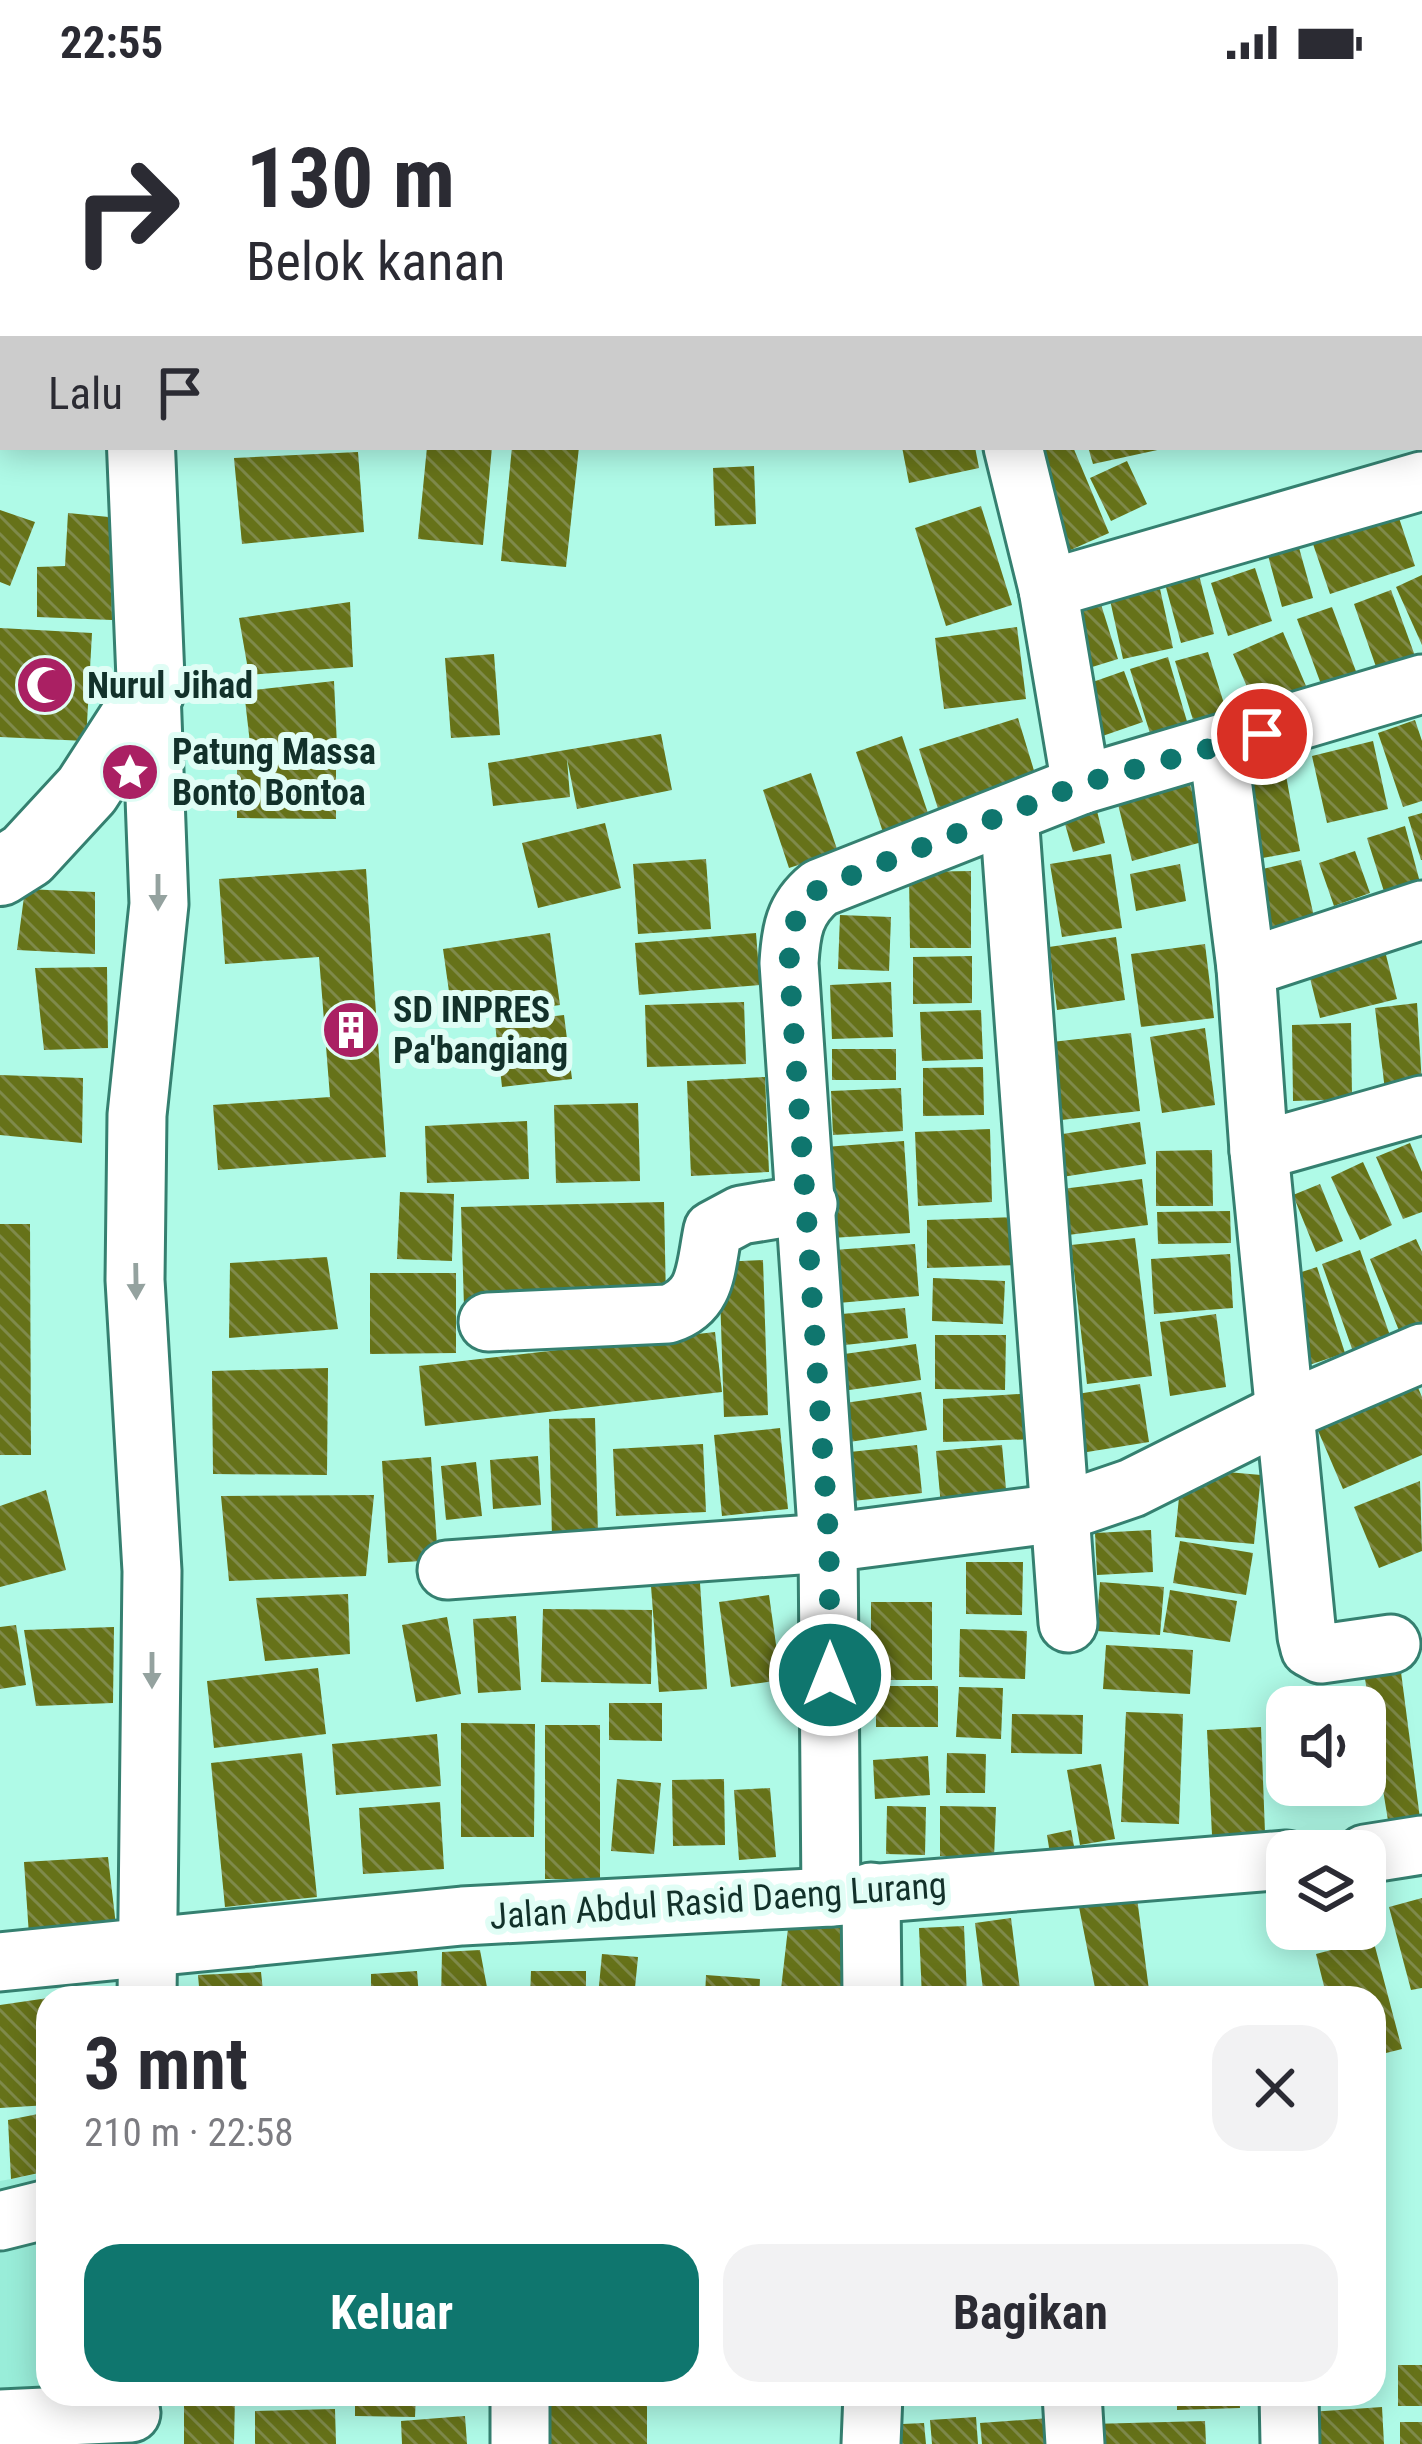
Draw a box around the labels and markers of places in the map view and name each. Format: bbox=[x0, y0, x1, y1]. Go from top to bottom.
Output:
mosque icon: Nurul Jihad bbox=[14, 654, 76, 716]
place label: Nurul Jihad bbox=[87, 665, 253, 707]
pin bbox=[1211, 683, 1313, 785]
place label: Patung Massa Bonto Bontoa bbox=[172, 731, 376, 814]
place icon: Patung Massa Bonto Bontoa bbox=[99, 741, 161, 803]
place label: SD INPRES Pa'bangiang bbox=[393, 989, 568, 1072]
building icon: SD INPRES Pa'bangiang bbox=[320, 999, 382, 1061]

